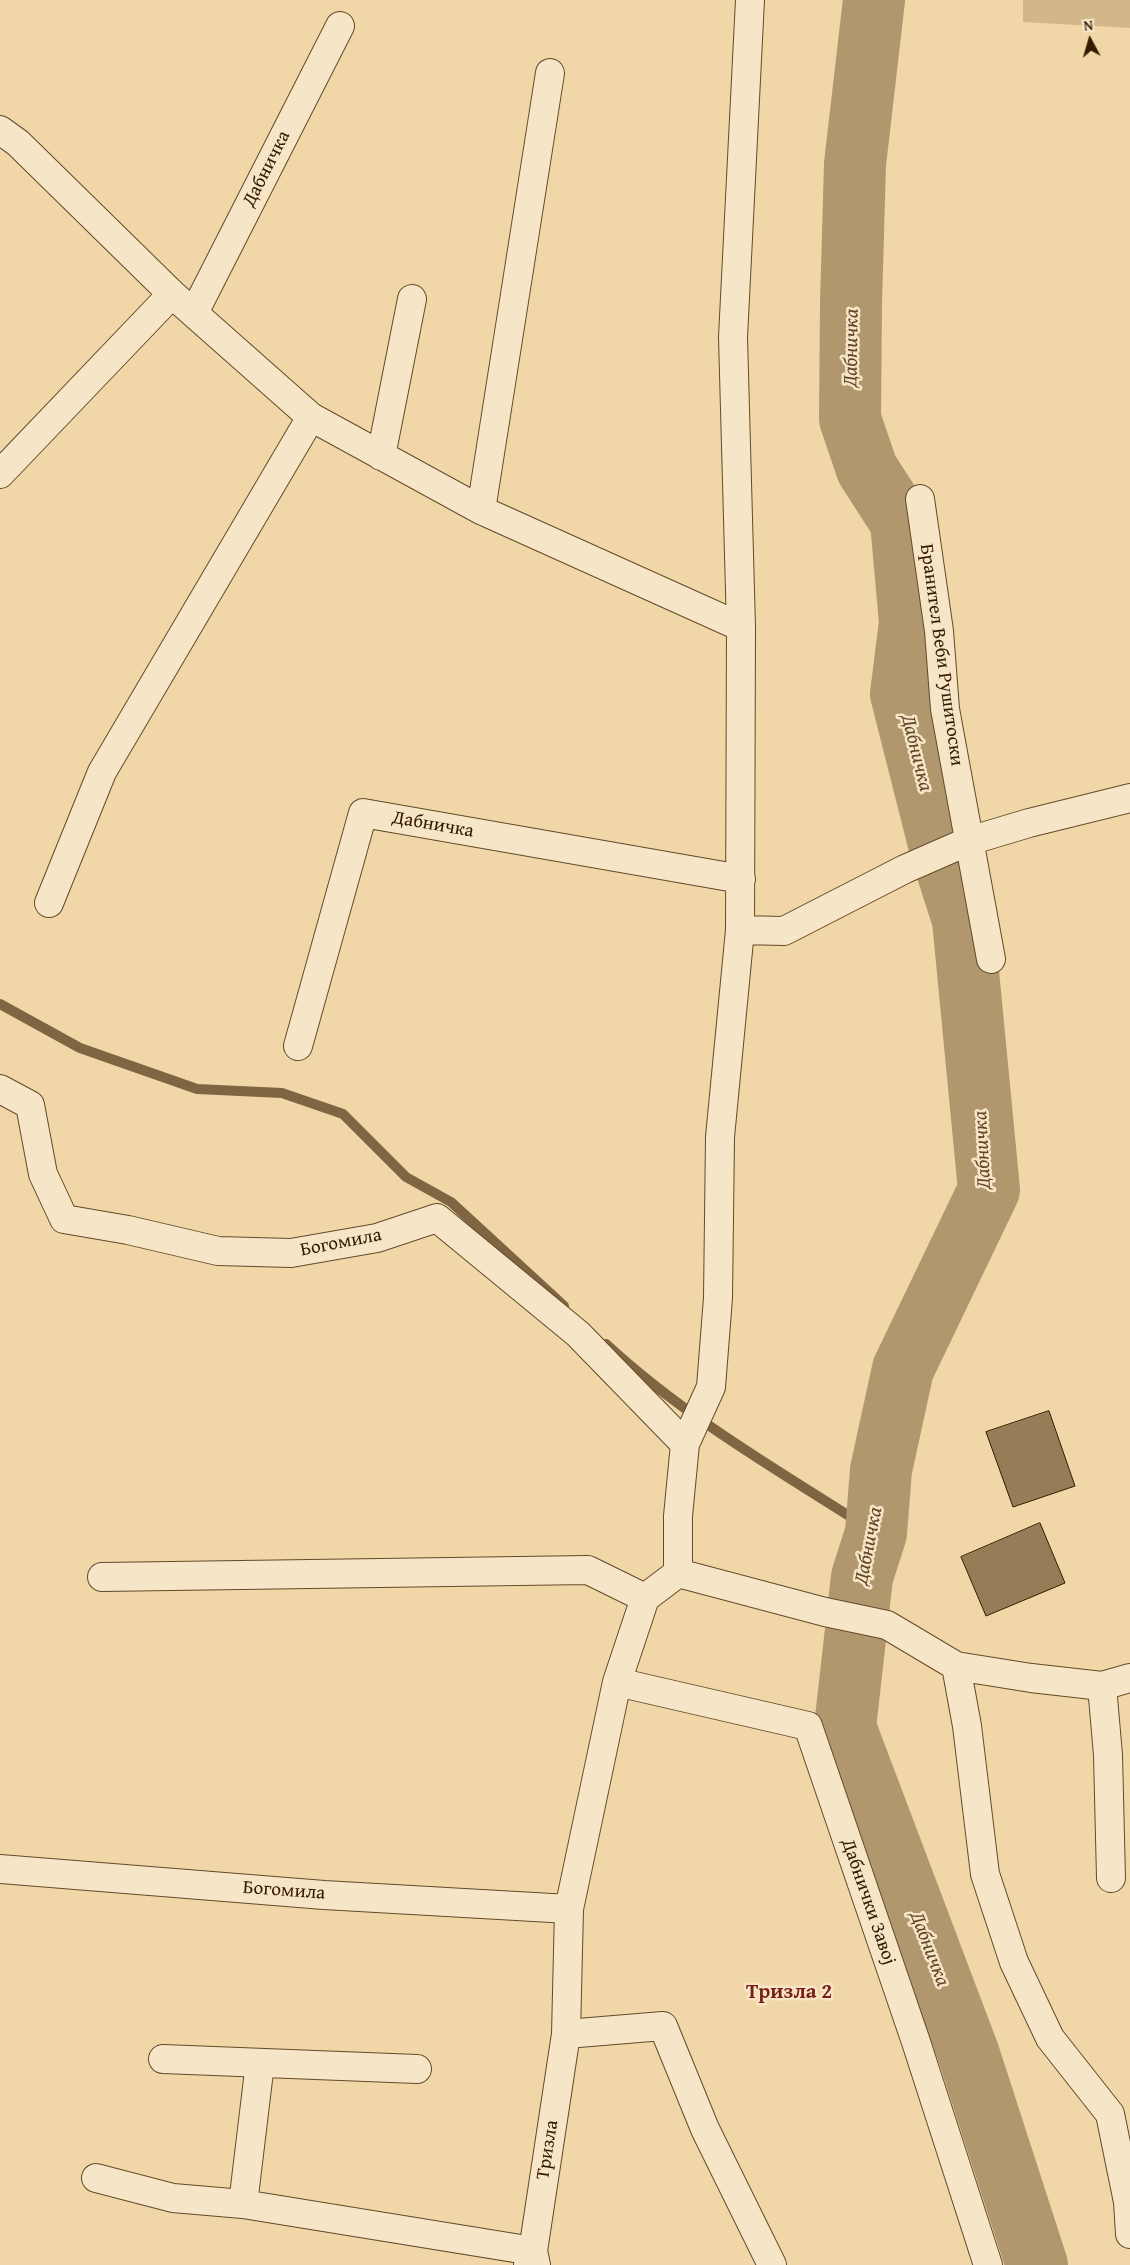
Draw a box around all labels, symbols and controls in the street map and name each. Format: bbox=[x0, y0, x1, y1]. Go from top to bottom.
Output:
north arrow bbox=[1065, 15, 1115, 65]
text: N bbox=[1083, 15, 1094, 36]
street label: Дабничка bbox=[238, 127, 296, 211]
water label: Дабничка bbox=[839, 309, 865, 387]
street label: Бранител Веби Рушитоски bbox=[914, 542, 968, 768]
water label: Дабничка bbox=[895, 712, 937, 794]
street label: Дабничка bbox=[390, 807, 476, 843]
water label: Дабничка bbox=[969, 1110, 997, 1190]
street label: Богомила bbox=[298, 1224, 384, 1262]
water label: Дабничка bbox=[850, 1505, 888, 1587]
street label: Дабнички Завој bbox=[836, 1836, 900, 1968]
street label: Богомила bbox=[242, 1877, 326, 1905]
water label: Дабничка bbox=[904, 1908, 954, 1990]
district label: Тризла 2 bbox=[746, 1980, 832, 2006]
street label: Тризла bbox=[532, 2119, 564, 2181]

